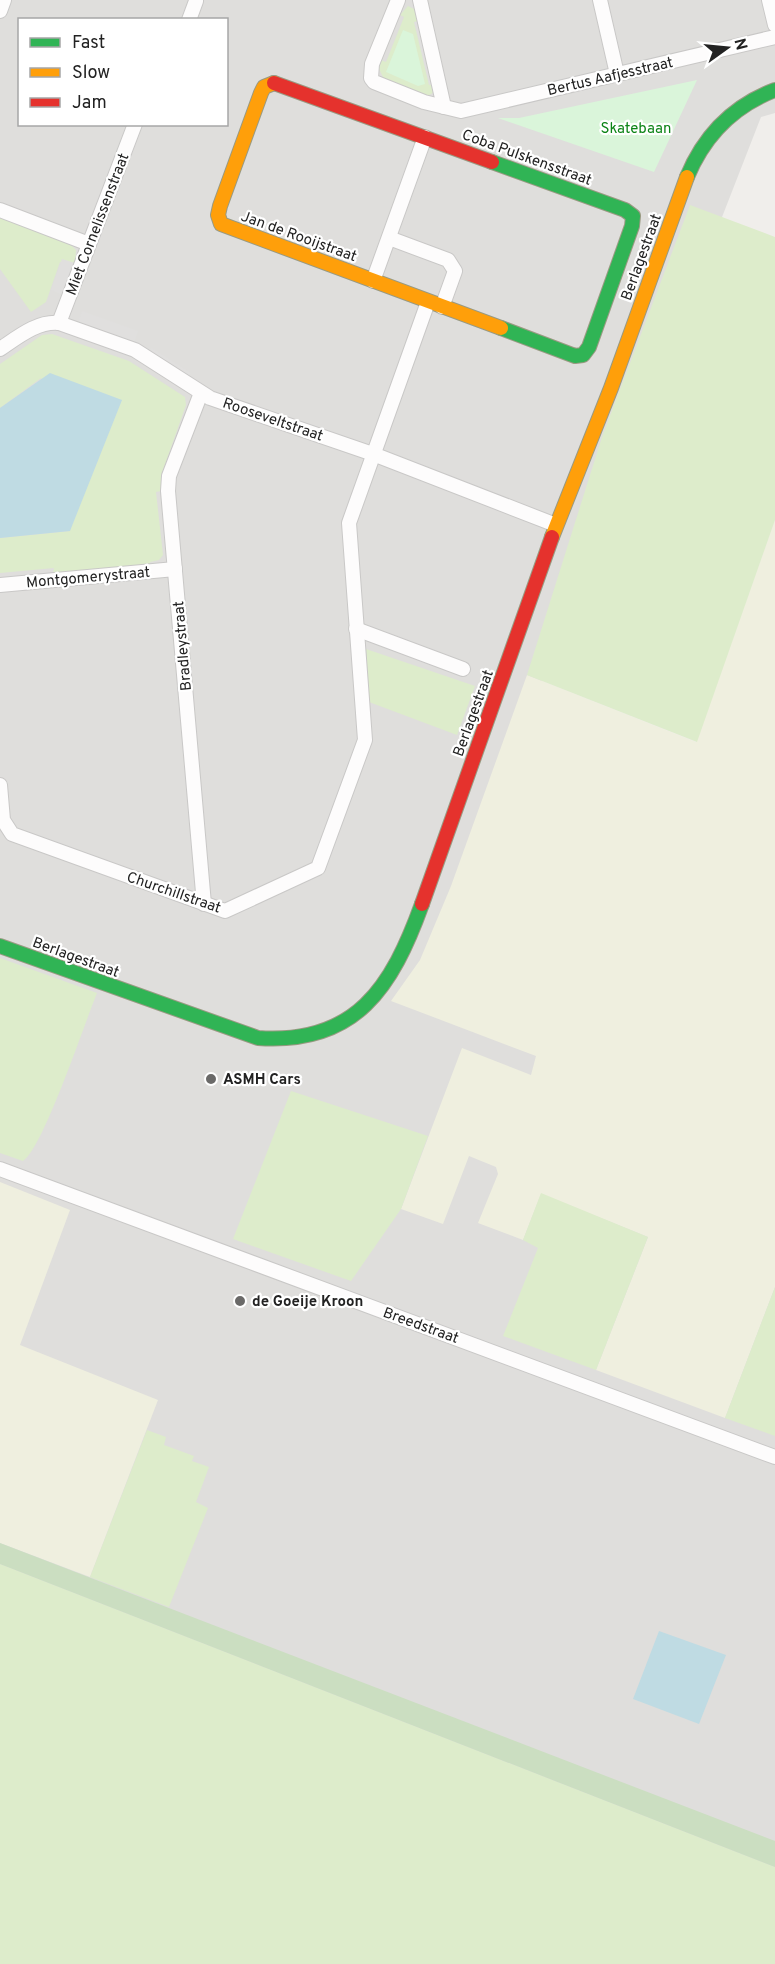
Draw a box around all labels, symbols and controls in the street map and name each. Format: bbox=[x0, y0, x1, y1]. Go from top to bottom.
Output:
legend bbox=[18, 18, 228, 126]
north arrow bbox=[697, 18, 757, 78]
text: Fast bbox=[72, 32, 105, 55]
text: N bbox=[728, 36, 751, 53]
street label: Bertus Aafjesstraat bbox=[546, 54, 675, 101]
text: Slow bbox=[72, 62, 110, 85]
text: Jam bbox=[72, 92, 107, 115]
park label: Skatebaan bbox=[601, 120, 671, 139]
street label: Coba Pulskensstraat bbox=[459, 126, 594, 191]
street label: Miet Cornelissenstraat bbox=[63, 151, 134, 298]
street label: Jan de Rooijstraat bbox=[238, 208, 359, 267]
street label: Berlagestraat bbox=[618, 211, 667, 304]
street label: Rooseveltstraat bbox=[220, 394, 325, 446]
street label: Montgomerystraat bbox=[25, 564, 151, 593]
street label: Bradleystraat bbox=[170, 600, 197, 692]
street label: Berlagestraat bbox=[450, 667, 499, 760]
street label: Churchillstraat bbox=[124, 868, 223, 918]
street label: Berlagestraat bbox=[29, 934, 122, 983]
place label: ASMH Cars bbox=[223, 1071, 301, 1090]
marker: ASMH Cars bbox=[204, 1072, 218, 1086]
place label: de Goeije Kroon bbox=[252, 1293, 363, 1312]
marker: de Goeije Kroon bbox=[233, 1294, 247, 1308]
street label: Breedstraat bbox=[380, 1304, 461, 1349]

